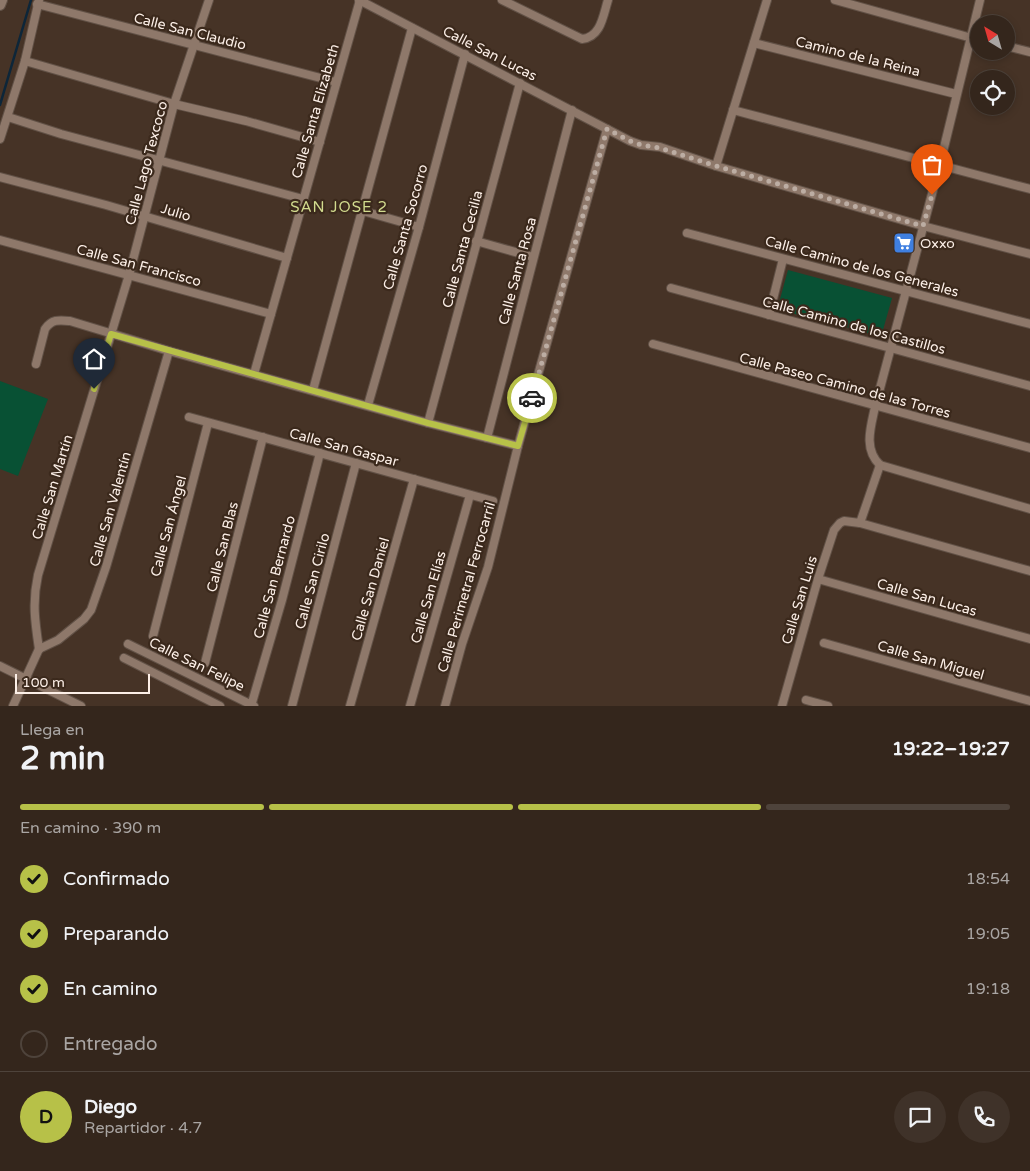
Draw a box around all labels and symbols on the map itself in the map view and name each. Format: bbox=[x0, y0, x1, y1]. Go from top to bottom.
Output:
street label: Calle San Claudio bbox=[132, 9, 248, 54]
north arrow bbox=[970, 15, 1015, 60]
street label: Calle San Lucas bbox=[440, 22, 540, 85]
street label: Camino de la Reina bbox=[794, 33, 922, 80]
street label: Calle Santa Elizabeth bbox=[288, 42, 343, 180]
street label: Calle Lago Texcoco bbox=[122, 99, 171, 227]
pin bbox=[911, 144, 953, 195]
street label: Calle Santa Socorro bbox=[379, 162, 432, 292]
street label: Calle Santa Cecilia bbox=[439, 188, 486, 310]
district label: SAN JOSE 2 bbox=[290, 198, 388, 216]
street label: Julio bbox=[159, 200, 193, 225]
street label: Calle Santa Rosa bbox=[495, 215, 540, 327]
supermarket icon: Oxxo bbox=[892, 231, 916, 255]
street label: Calle Camino de los Generales bbox=[763, 232, 961, 301]
place label: Oxxo bbox=[920, 235, 955, 252]
street label: Calle San Francisco bbox=[75, 241, 203, 290]
street label: Calle Camino de los Castillos bbox=[760, 293, 948, 358]
pin bbox=[73, 338, 115, 389]
street label: Calle Paseo Camino de las Torres bbox=[737, 349, 953, 422]
courier bbox=[507, 373, 557, 423]
street label: Calle San Gaspar bbox=[288, 425, 401, 470]
street label: Calle San Martín bbox=[28, 433, 77, 542]
street label: Calle San Valentín bbox=[86, 450, 135, 569]
street label: Calle San Ángel bbox=[147, 474, 190, 579]
street label: Calle San Blas bbox=[203, 500, 242, 594]
street label: Calle Perimetral Ferrocarril bbox=[434, 500, 499, 674]
street label: Calle San Bernardo bbox=[250, 514, 299, 640]
street label: Calle San Cirilo bbox=[291, 531, 333, 631]
street label: Calle San Daniel bbox=[348, 536, 393, 643]
street label: Calle San Elías bbox=[407, 549, 450, 645]
street label: Calle San Luis bbox=[778, 554, 821, 646]
street label: Calle San Lucas bbox=[875, 575, 979, 620]
street label: Calle San Felipe bbox=[146, 634, 247, 695]
street label: Calle San Miguel bbox=[875, 637, 986, 684]
scale bar bbox=[15, 671, 150, 694]

